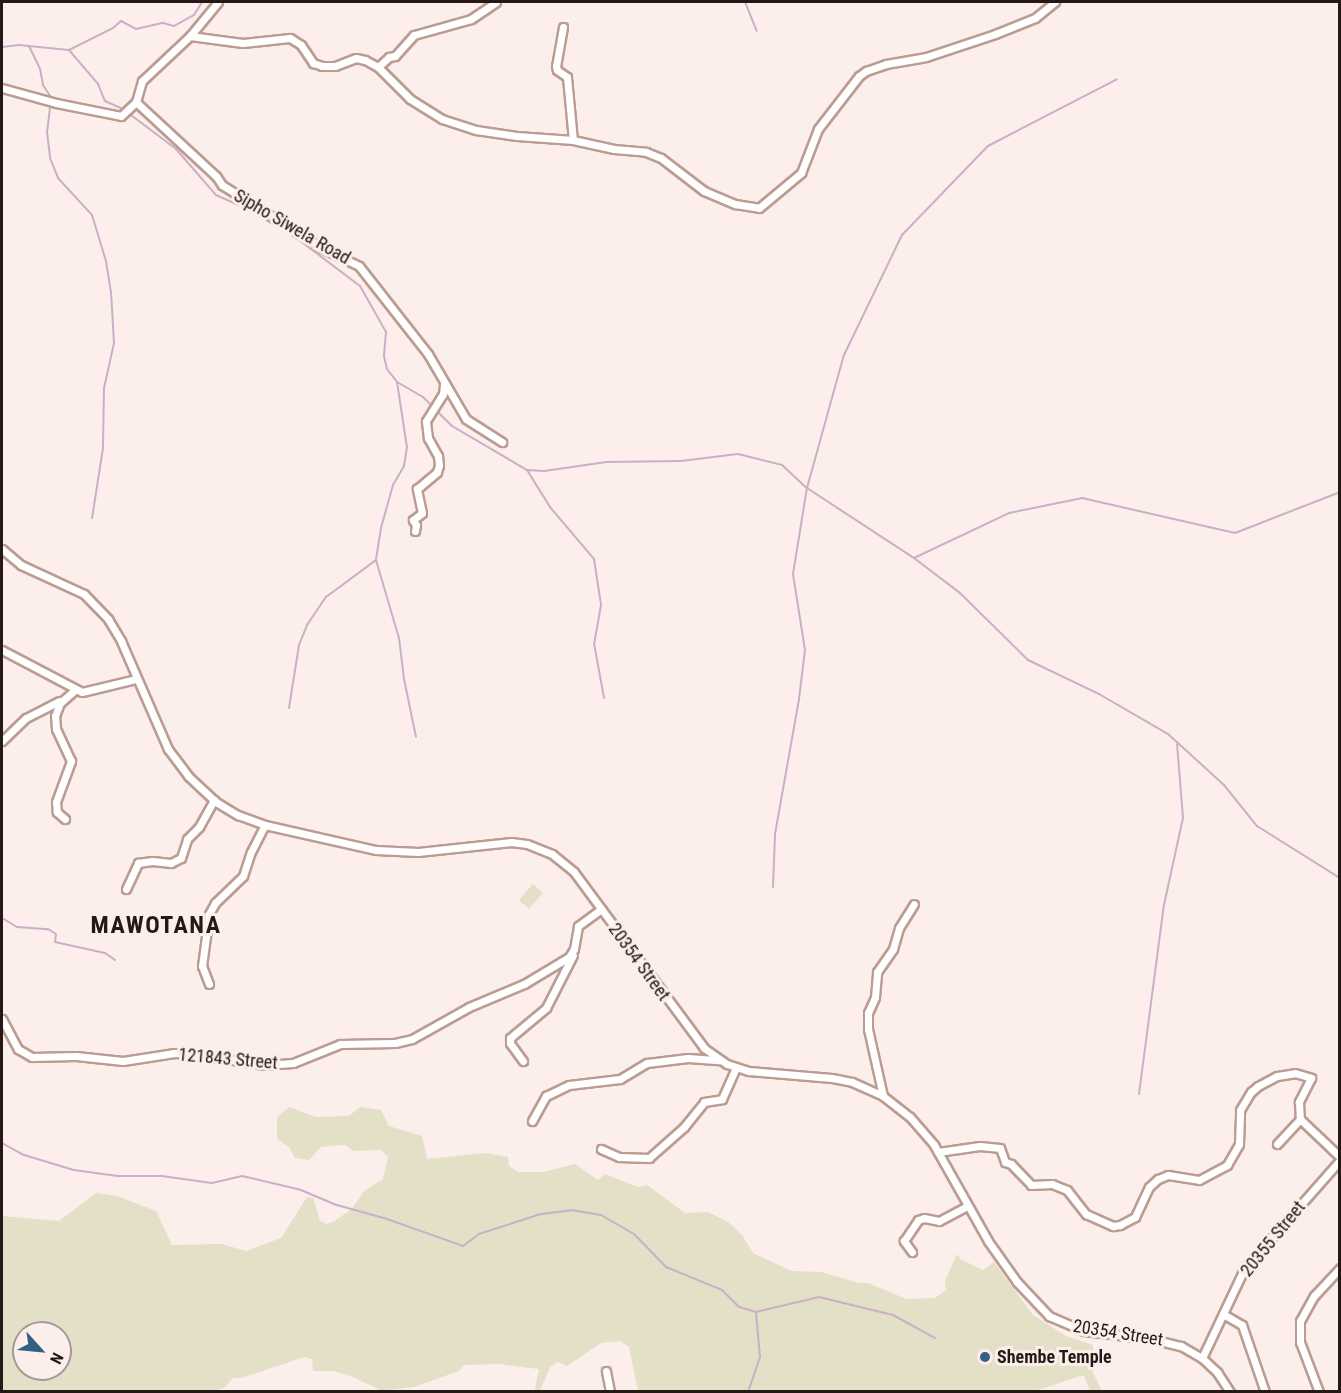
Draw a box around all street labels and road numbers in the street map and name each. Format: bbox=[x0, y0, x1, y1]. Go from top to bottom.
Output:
street label: Sipho Siwela Road bbox=[230, 185, 354, 269]
street label: 20354 Street bbox=[604, 919, 674, 1005]
street label: 121843 Street bbox=[177, 1044, 279, 1074]
street label: 20355 Street bbox=[1236, 1197, 1310, 1281]
street label: 20354 Street bbox=[1071, 1315, 1165, 1351]

